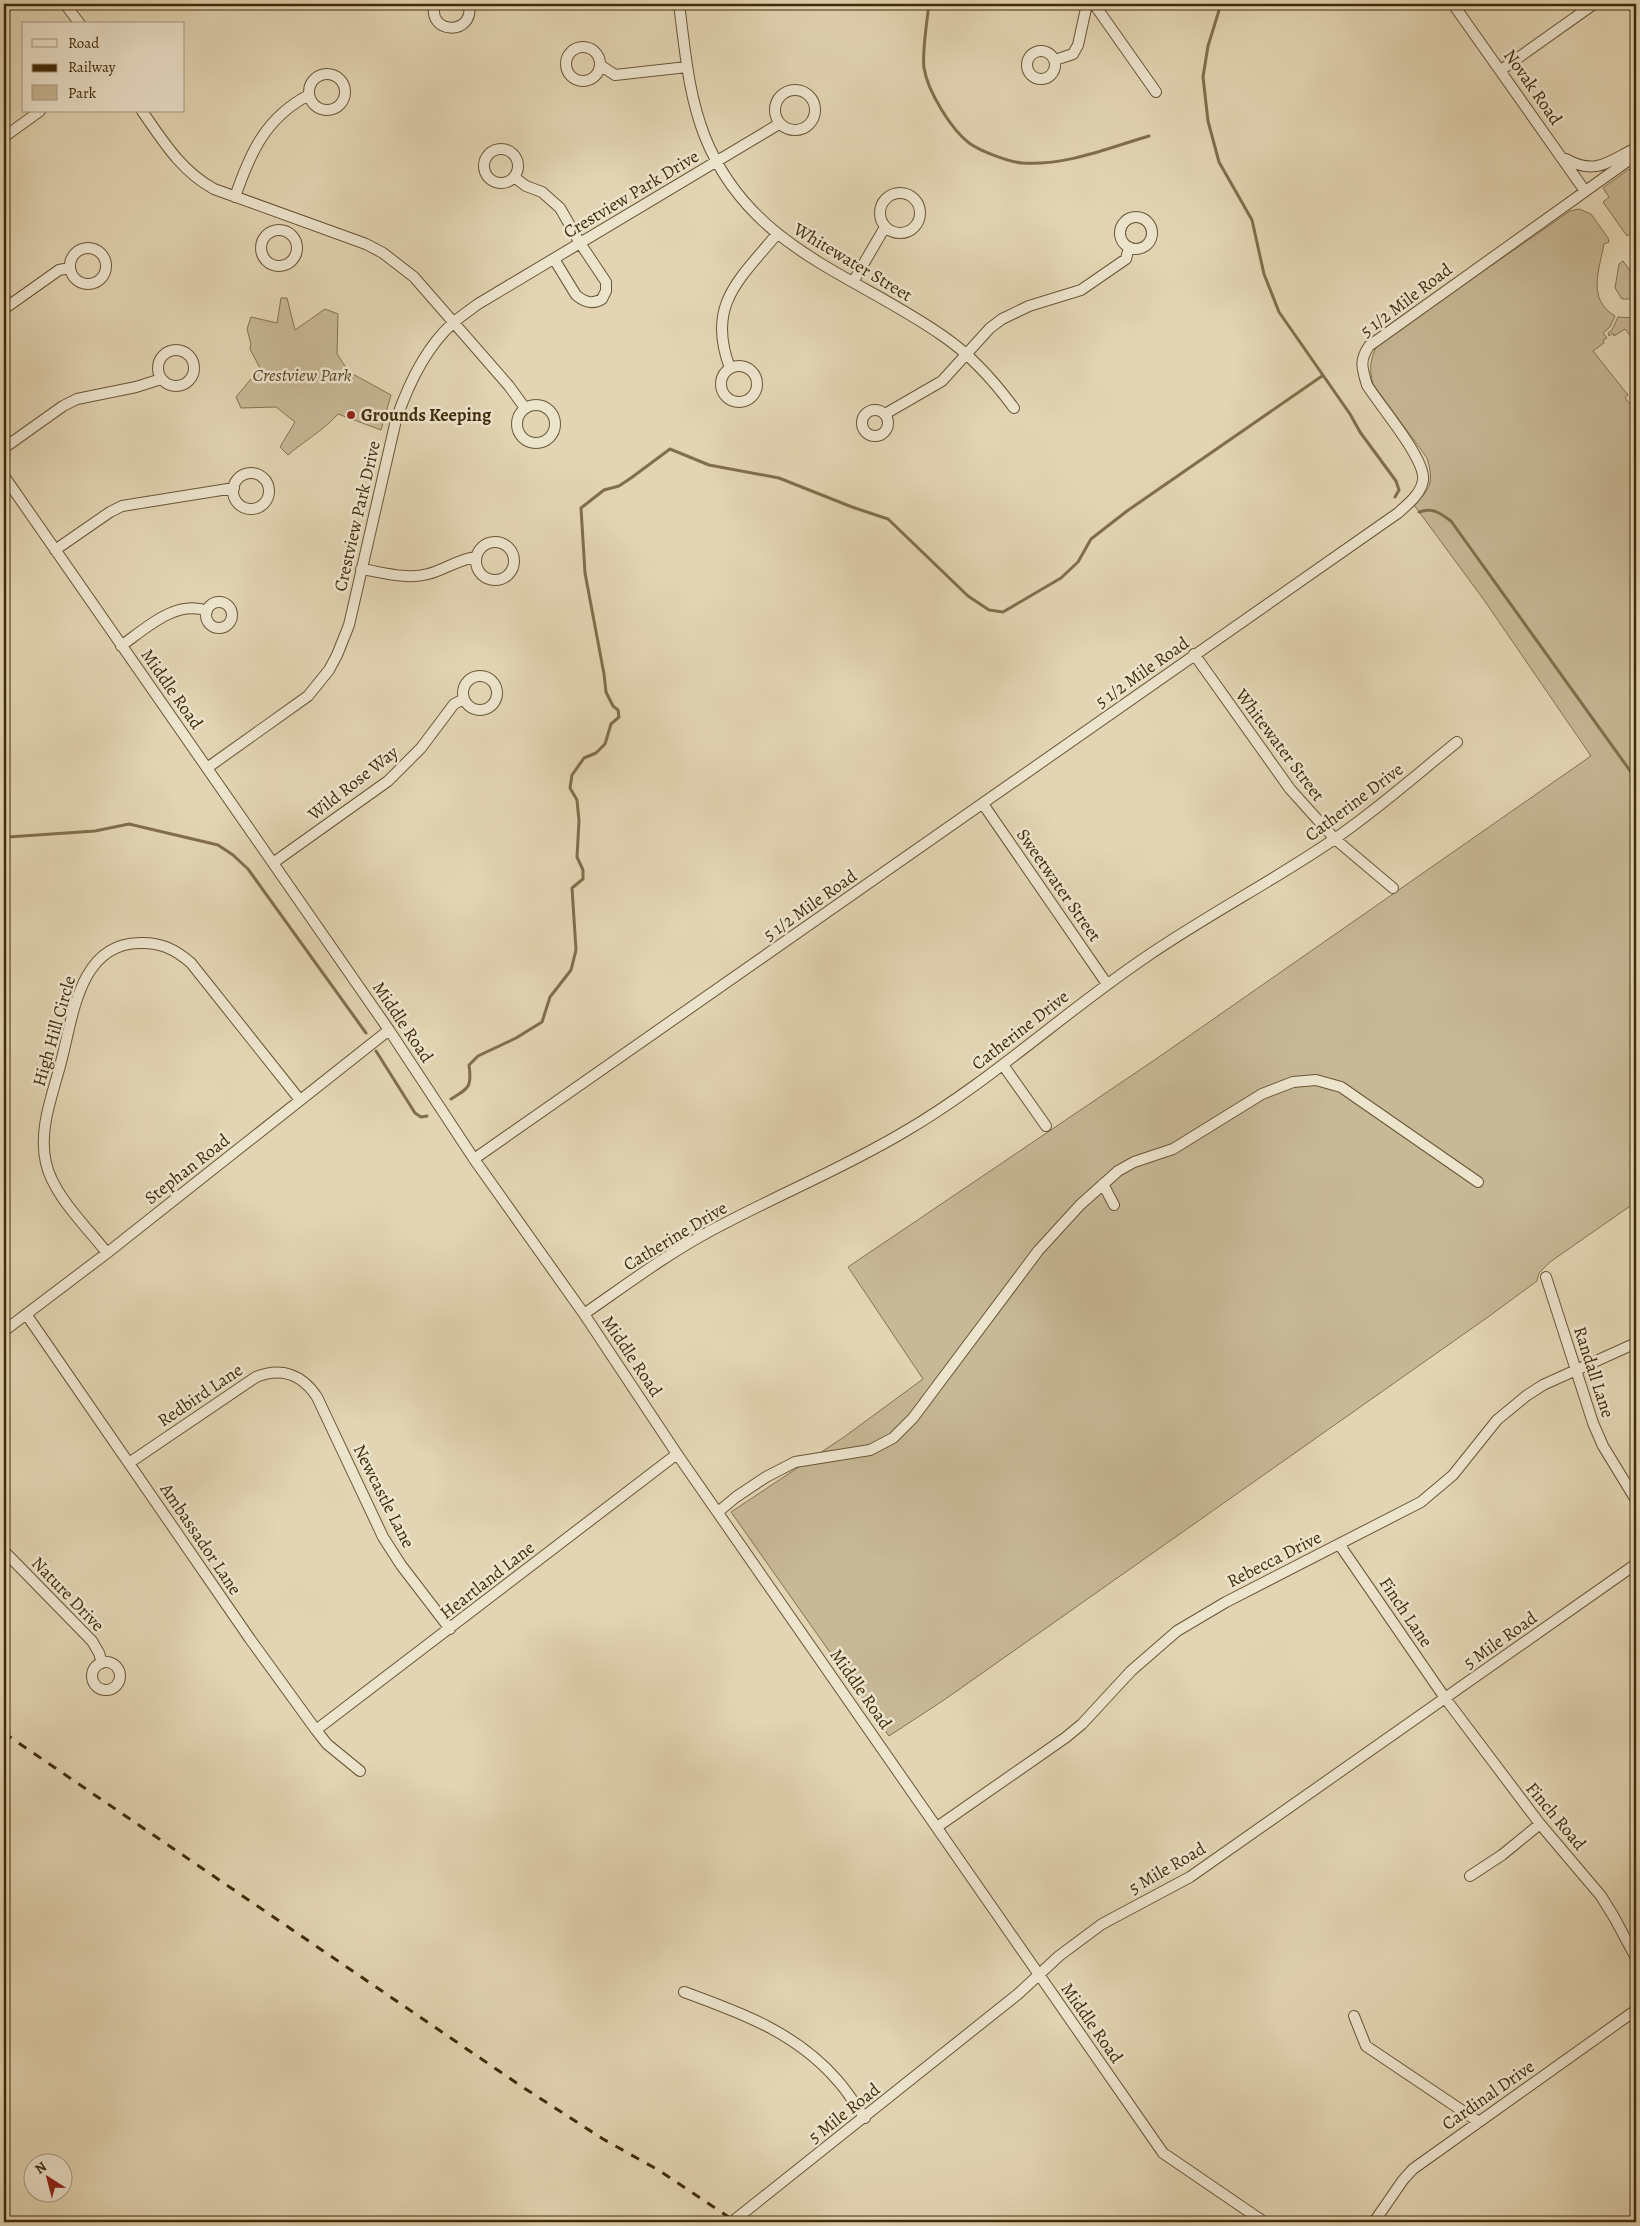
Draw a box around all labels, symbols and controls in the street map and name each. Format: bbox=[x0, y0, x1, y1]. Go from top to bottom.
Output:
legend bbox=[22, 22, 185, 112]
text: Road bbox=[68, 33, 100, 53]
street label: Novak Road bbox=[1498, 44, 1568, 130]
text: Railway bbox=[68, 57, 116, 77]
text: Park bbox=[68, 83, 97, 103]
street label: Crestview Park Drive bbox=[559, 144, 703, 244]
street label: Whitewater Street bbox=[788, 216, 917, 307]
street label: 5 1/2 Mile Road bbox=[1355, 257, 1457, 342]
park label: Crestview Park bbox=[253, 363, 351, 387]
place label: Grounds Keeping bbox=[361, 403, 492, 427]
marker: Grounds Keeping bbox=[345, 409, 357, 421]
street label: Crestview Park Drive bbox=[328, 438, 386, 594]
street label: 5 1/2 Mile Road bbox=[1090, 631, 1194, 713]
street label: Middle Road bbox=[136, 644, 209, 734]
street label: Whitewater Street bbox=[1229, 683, 1330, 806]
street label: Wild Rose Way bbox=[302, 740, 404, 826]
street label: Catherine Drive bbox=[1300, 757, 1408, 847]
street label: Sweetwater Street bbox=[1011, 824, 1107, 946]
street label: 5 1/2 Mile Road bbox=[758, 864, 862, 946]
street label: High Hill Circle bbox=[27, 973, 81, 1089]
street label: Middle Road bbox=[367, 977, 439, 1068]
street label: Catherine Drive bbox=[966, 984, 1074, 1076]
street label: Stephan Road bbox=[139, 1128, 235, 1210]
street label: Catherine Drive bbox=[619, 1196, 731, 1276]
street label: Middle Road bbox=[596, 1311, 668, 1402]
street label: Randall Lane bbox=[1568, 1323, 1620, 1421]
street label: Redbird Lane bbox=[153, 1358, 247, 1432]
street label: Newcastle Lane bbox=[348, 1440, 420, 1552]
street label: Ambassador Lane bbox=[154, 1478, 247, 1600]
street label: Rebecca Drive bbox=[1223, 1525, 1325, 1593]
street label: Heartland Lane bbox=[435, 1536, 539, 1624]
street label: Nature Drive bbox=[26, 1551, 110, 1637]
street label: Finch Lane bbox=[1374, 1572, 1438, 1652]
street label: 5 Mile Road bbox=[1458, 1606, 1542, 1674]
street label: Middle Road bbox=[825, 1644, 898, 1734]
street label: Finch Road bbox=[1520, 1777, 1592, 1855]
street label: 5 Mile Road bbox=[1124, 1836, 1210, 1900]
street label: Middle Road bbox=[1056, 1978, 1129, 2068]
street label: Cardinal Drive bbox=[1437, 2054, 1539, 2136]
street label: 5 Mile Road bbox=[803, 2077, 885, 2149]
north arrow bbox=[22, 2154, 72, 2204]
text: N bbox=[31, 2157, 50, 2179]

